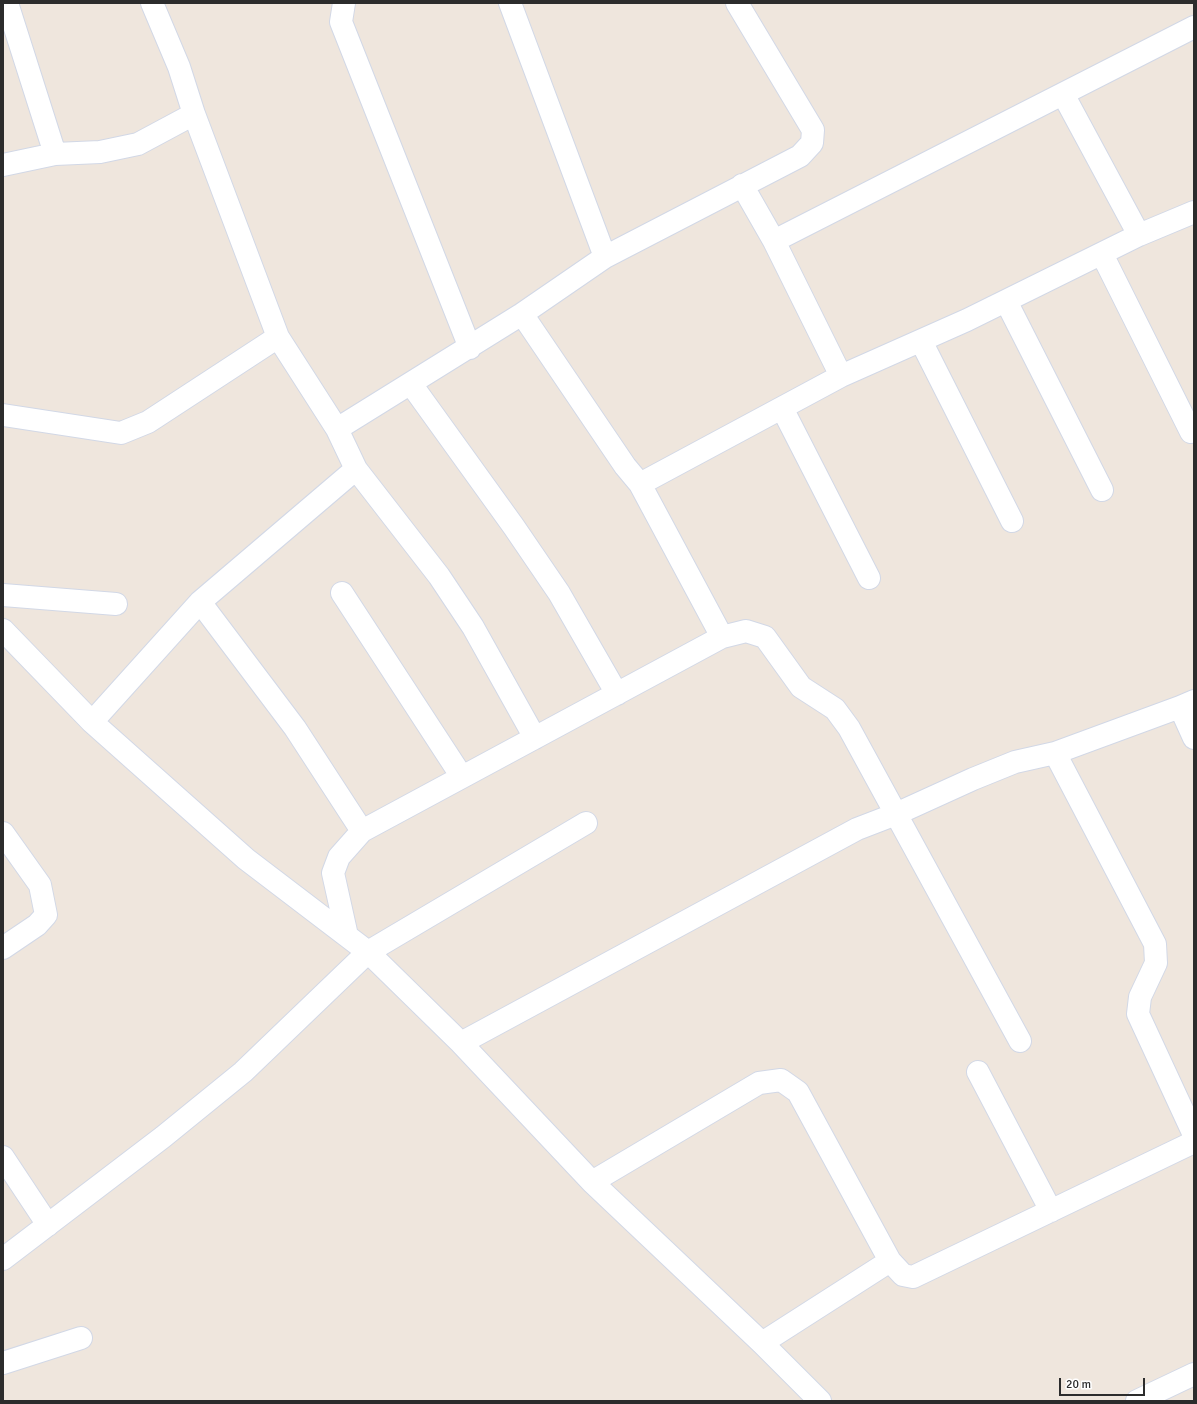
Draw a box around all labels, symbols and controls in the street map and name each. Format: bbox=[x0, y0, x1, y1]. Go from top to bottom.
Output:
scale bar bbox=[1061, 1370, 1147, 1396]
text: 20 m bbox=[1066, 1377, 1091, 1392]

